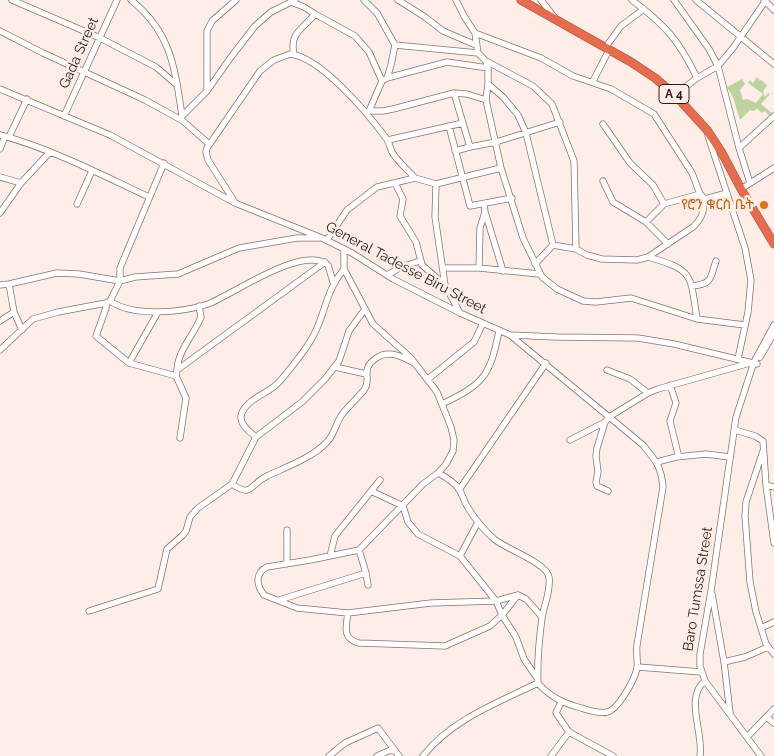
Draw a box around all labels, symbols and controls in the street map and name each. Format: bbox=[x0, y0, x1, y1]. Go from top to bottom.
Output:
street label: Gada Street bbox=[56, 15, 102, 91]
road number: A 4 bbox=[659, 85, 689, 104]
place label: የሮን ቁርስ ቤት bbox=[681, 197, 754, 213]
marker: የሮን ቁርስ ቤት bbox=[758, 199, 770, 211]
street label: General Tadesse Biru Street bbox=[323, 218, 489, 318]
street label: Baro Tumssa Street bbox=[680, 526, 716, 652]

